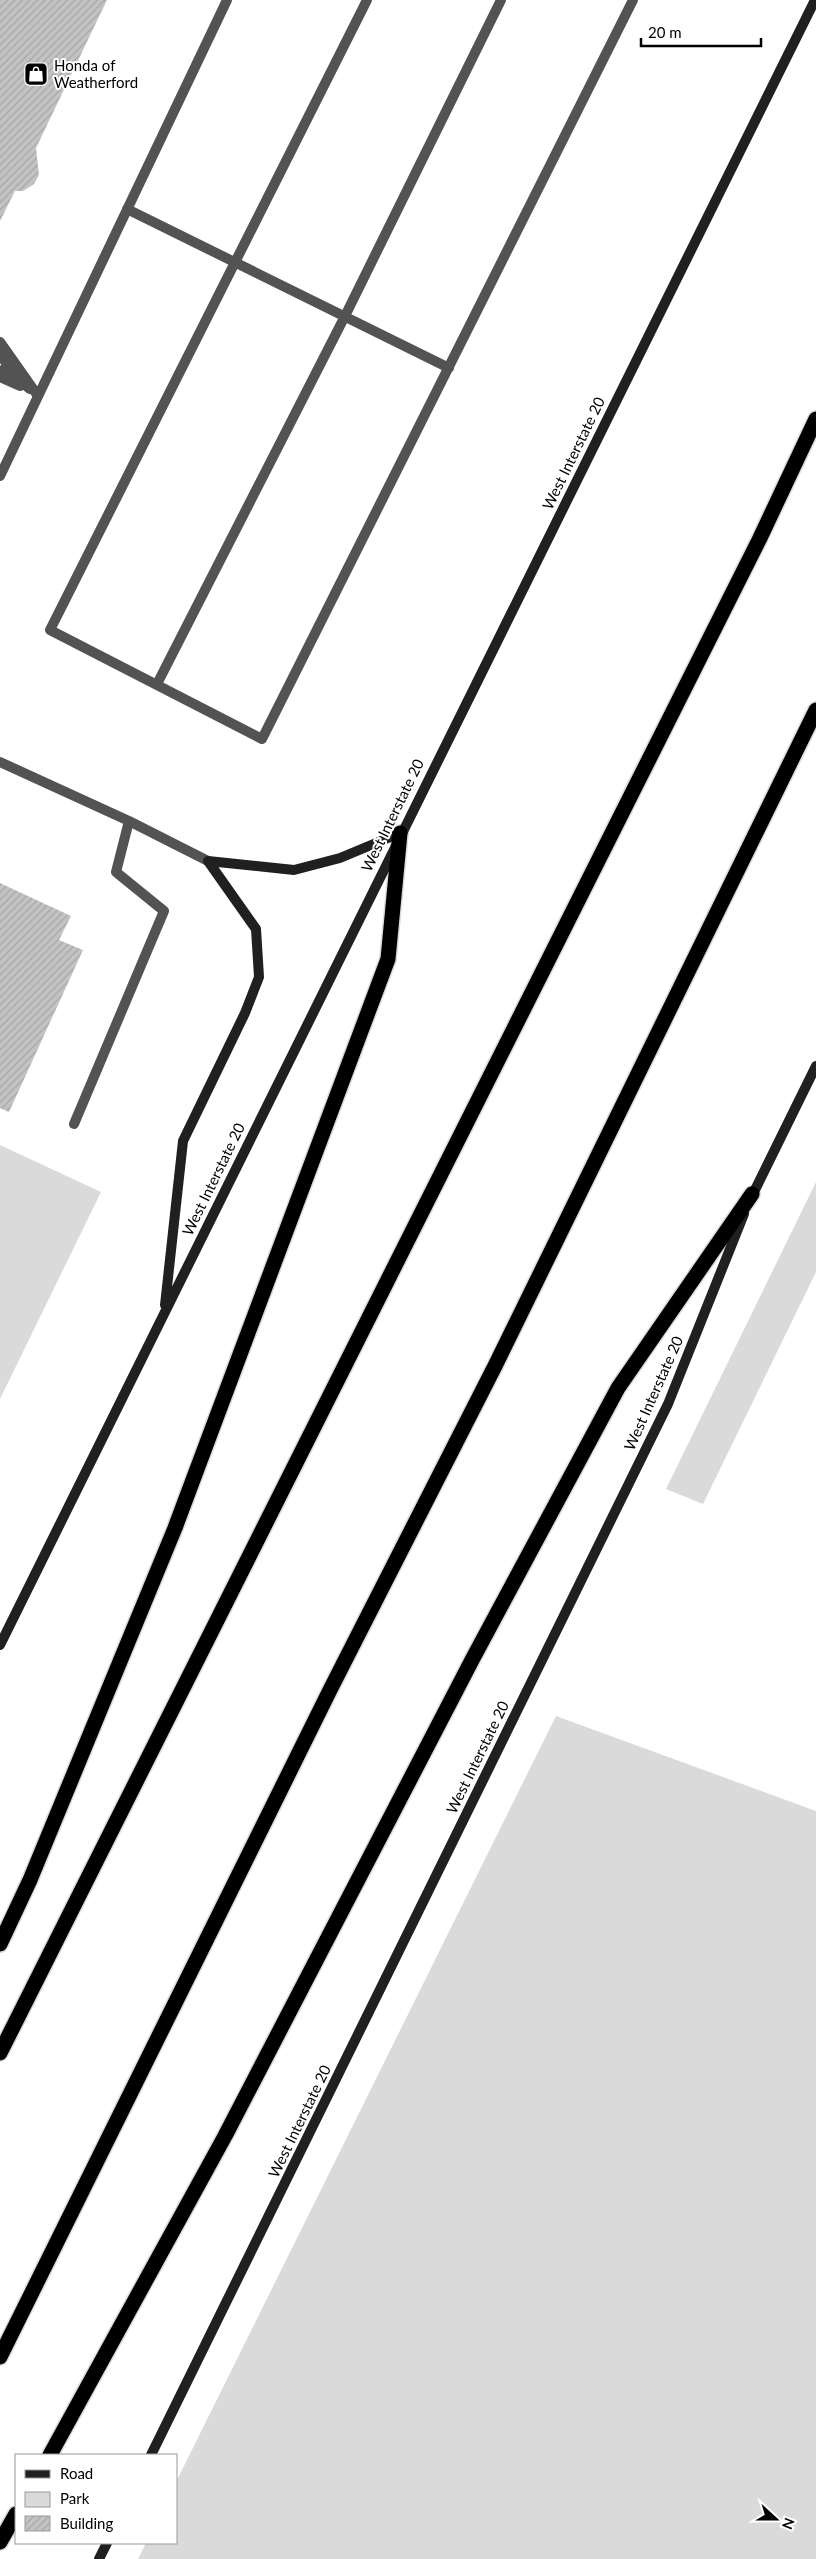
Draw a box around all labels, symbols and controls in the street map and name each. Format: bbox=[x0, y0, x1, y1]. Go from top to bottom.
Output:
scale bar bbox=[641, 15, 761, 47]
text: 20 m bbox=[648, 23, 682, 41]
place label: Honda of Weatherford bbox=[54, 56, 138, 91]
shop icon: Honda of Weatherford bbox=[23, 61, 49, 87]
street label: West Interstate 20 bbox=[538, 393, 608, 512]
street label: West Interstate 20 bbox=[357, 755, 427, 874]
street label: West Interstate 20 bbox=[178, 1119, 248, 1238]
street label: West Interstate 20 bbox=[620, 1333, 686, 1453]
street label: West Interstate 20 bbox=[442, 1697, 512, 1816]
street label: West Interstate 20 bbox=[264, 2061, 334, 2180]
legend bbox=[15, 2454, 178, 2544]
text: Road bbox=[60, 2464, 93, 2482]
text: Park bbox=[60, 2489, 90, 2507]
north arrow bbox=[751, 2494, 801, 2544]
text: Building bbox=[60, 2514, 113, 2532]
text: N bbox=[779, 2516, 798, 2532]

